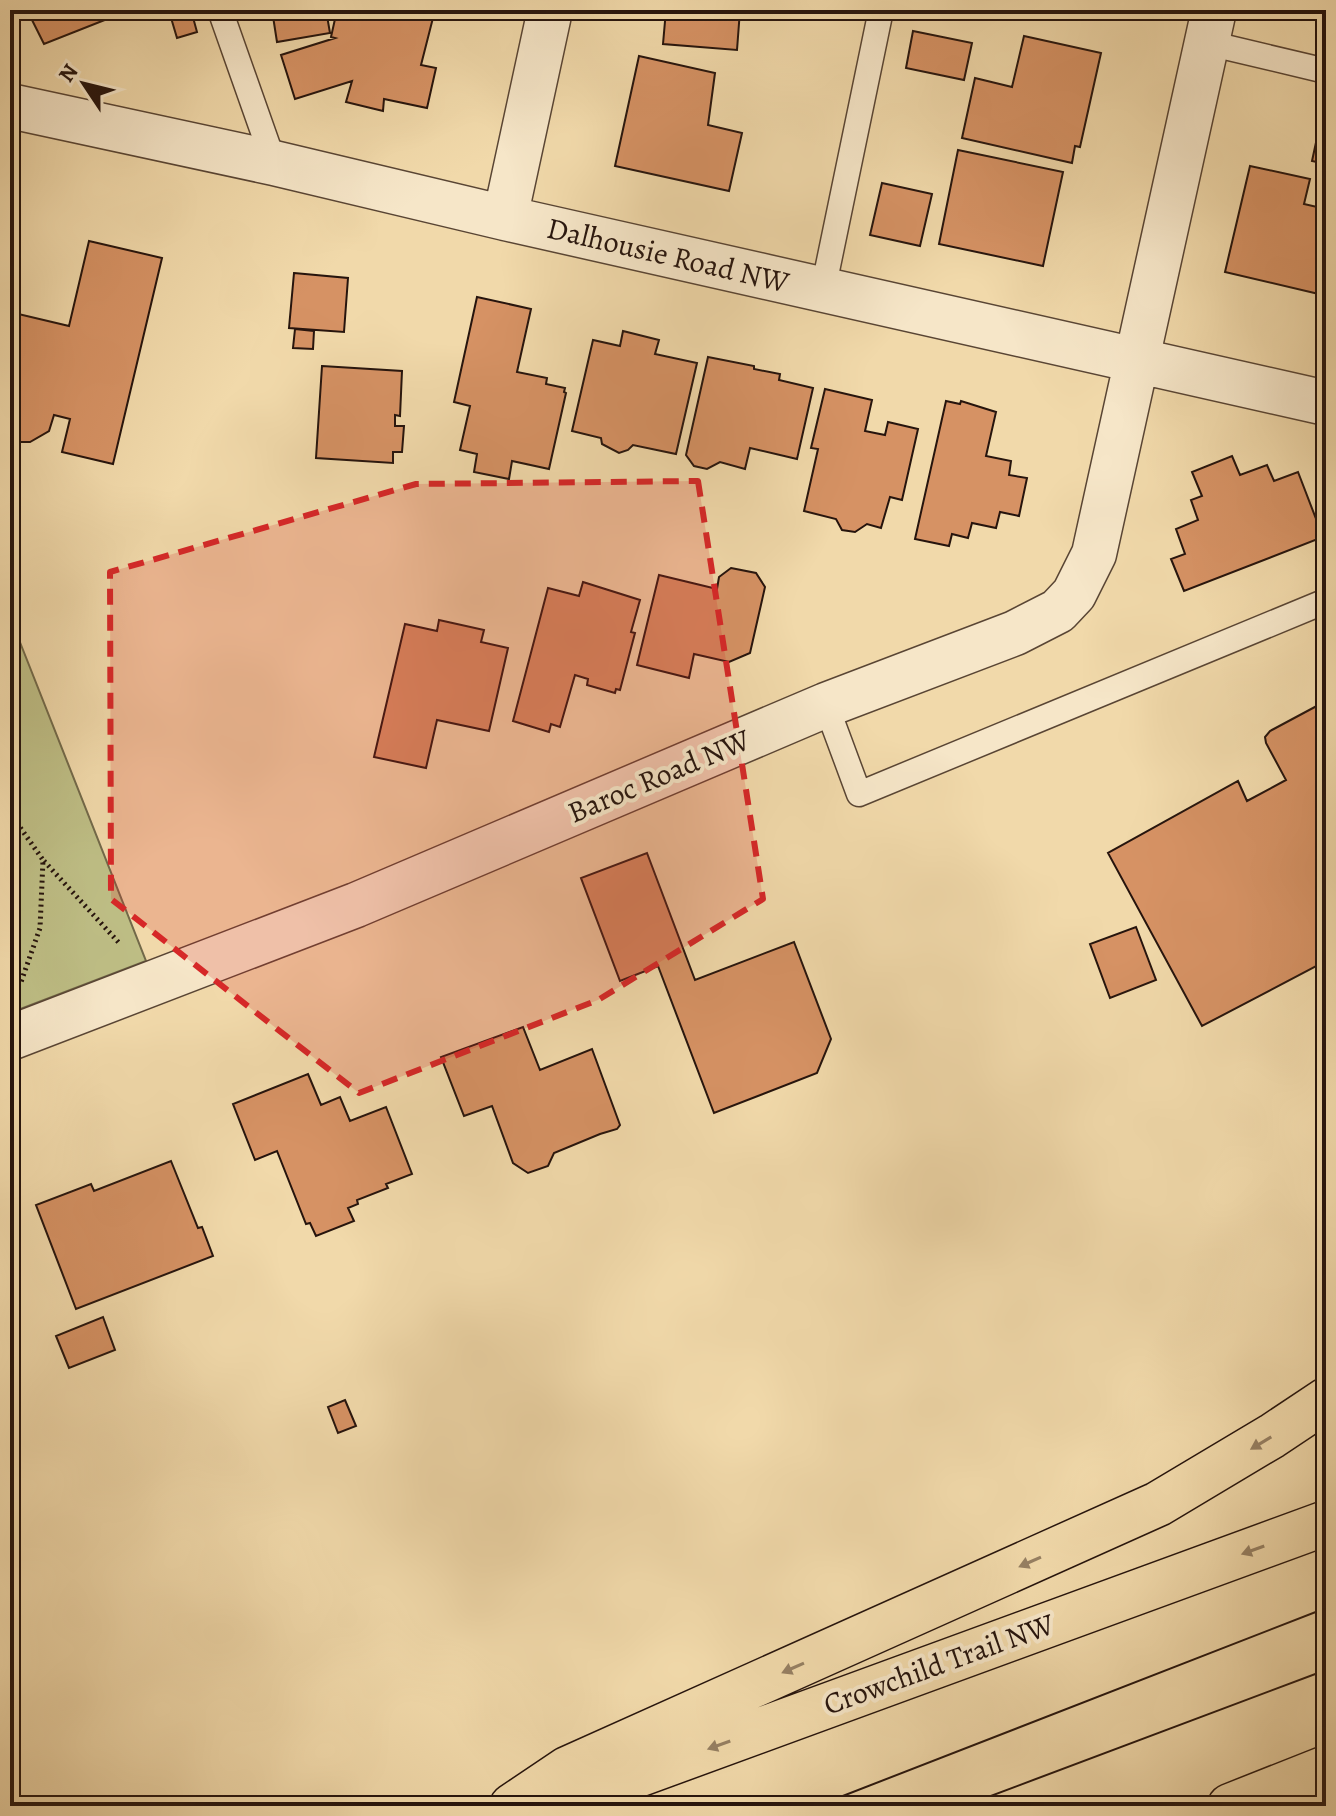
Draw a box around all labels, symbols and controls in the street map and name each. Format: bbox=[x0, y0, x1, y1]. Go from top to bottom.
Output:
north arrow bbox=[44, 44, 124, 124]
text: N bbox=[52, 58, 85, 88]
street label: Dalhousie Road NW bbox=[543, 208, 793, 302]
street label: Baroc Road NW bbox=[562, 720, 756, 832]
one-way arrow bbox=[1250, 1436, 1272, 1450]
one-way arrow bbox=[1241, 1544, 1265, 1556]
one-way arrow bbox=[1018, 1555, 1042, 1568]
street label: Crowchild Trail NW bbox=[818, 1604, 1060, 1724]
one-way arrow bbox=[781, 1661, 804, 1675]
one-way arrow bbox=[707, 1739, 731, 1752]

